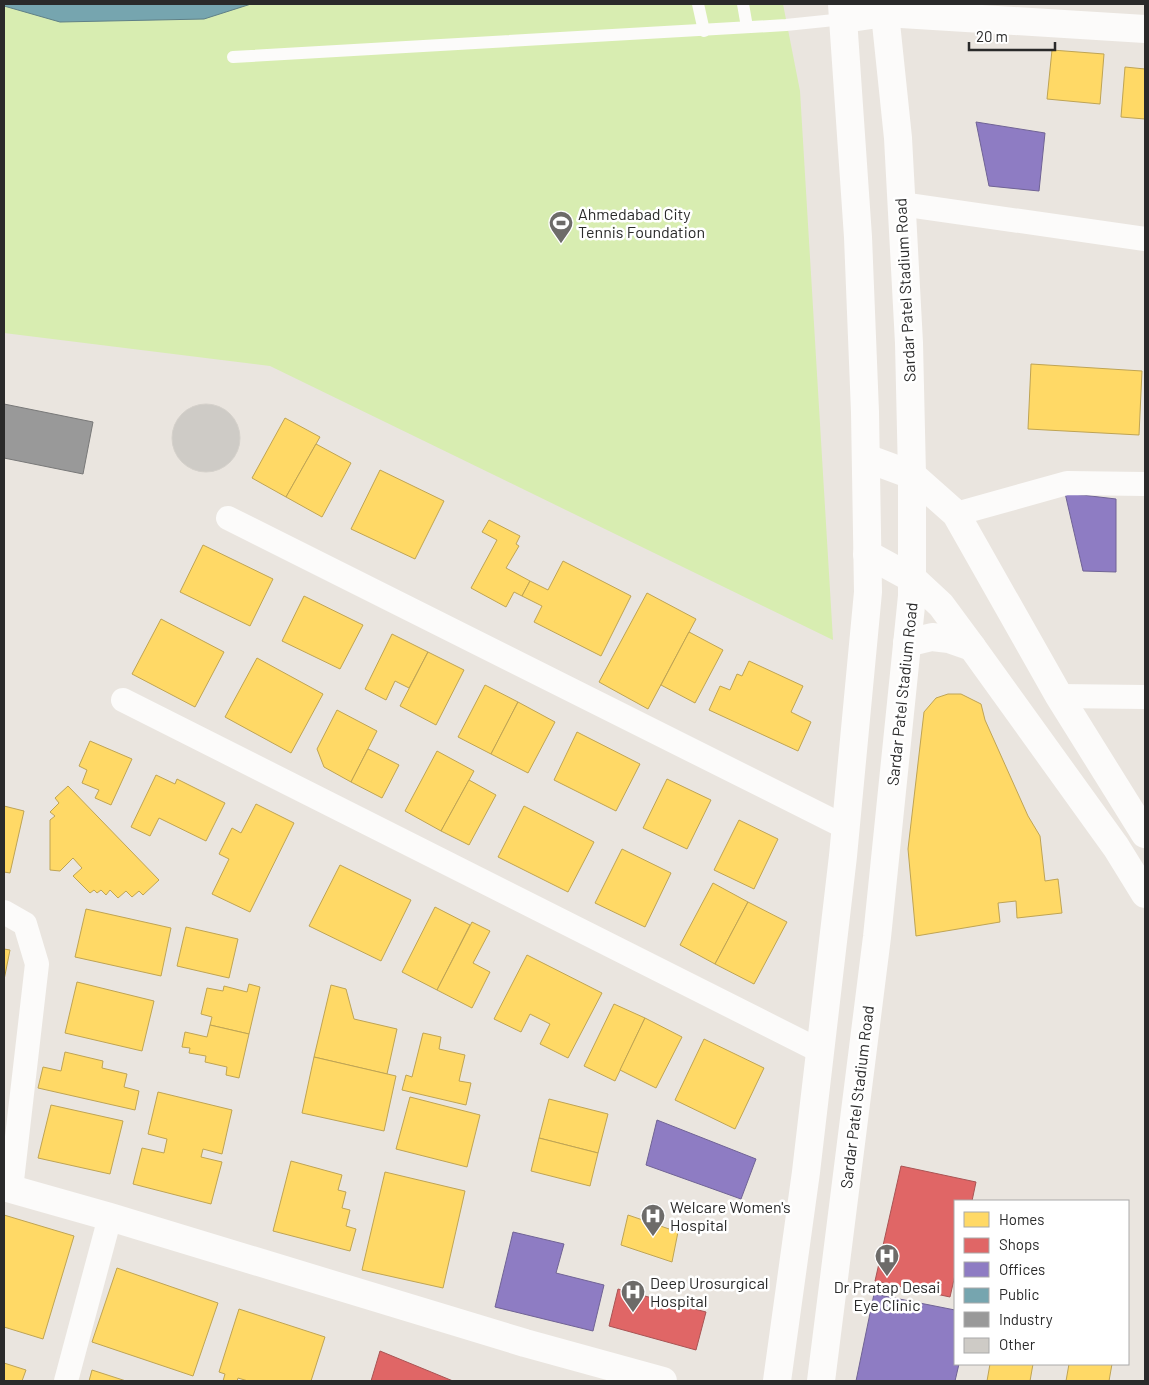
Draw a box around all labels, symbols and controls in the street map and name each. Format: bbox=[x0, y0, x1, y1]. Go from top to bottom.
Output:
scale bar bbox=[969, 20, 1055, 52]
text: 20 m bbox=[976, 27, 1008, 45]
street label: Sardar Patel Stadium Road bbox=[890, 198, 919, 383]
place label: Ahmedabad City Tennis Foundation bbox=[578, 204, 705, 241]
sports icon: Ahmedabad City Tennis Foundation bbox=[548, 210, 574, 244]
street label: Sardar Patel Stadium Road bbox=[882, 601, 921, 787]
street label: Sardar Patel Stadium Road bbox=[836, 1004, 877, 1190]
place label: Welcare Women's Hospital bbox=[670, 1197, 791, 1234]
legend bbox=[954, 1200, 1129, 1365]
hospital icon: Welcare Women's Hospital bbox=[640, 1203, 666, 1237]
text: Homes bbox=[999, 1210, 1044, 1228]
text: Shops bbox=[999, 1235, 1039, 1253]
hospital icon: Dr Pratap Desai Eye Clinic bbox=[874, 1243, 900, 1277]
text: Offices bbox=[999, 1260, 1045, 1278]
place label: Deep Urosurgical Hospital bbox=[650, 1273, 769, 1310]
place label: Dr Pratap Desai Eye Clinic bbox=[834, 1277, 940, 1314]
hospital icon: Deep Urosurgical Hospital bbox=[620, 1279, 646, 1313]
text: Public bbox=[999, 1285, 1039, 1303]
text: Industry bbox=[999, 1310, 1053, 1328]
text: Other bbox=[999, 1335, 1036, 1353]

